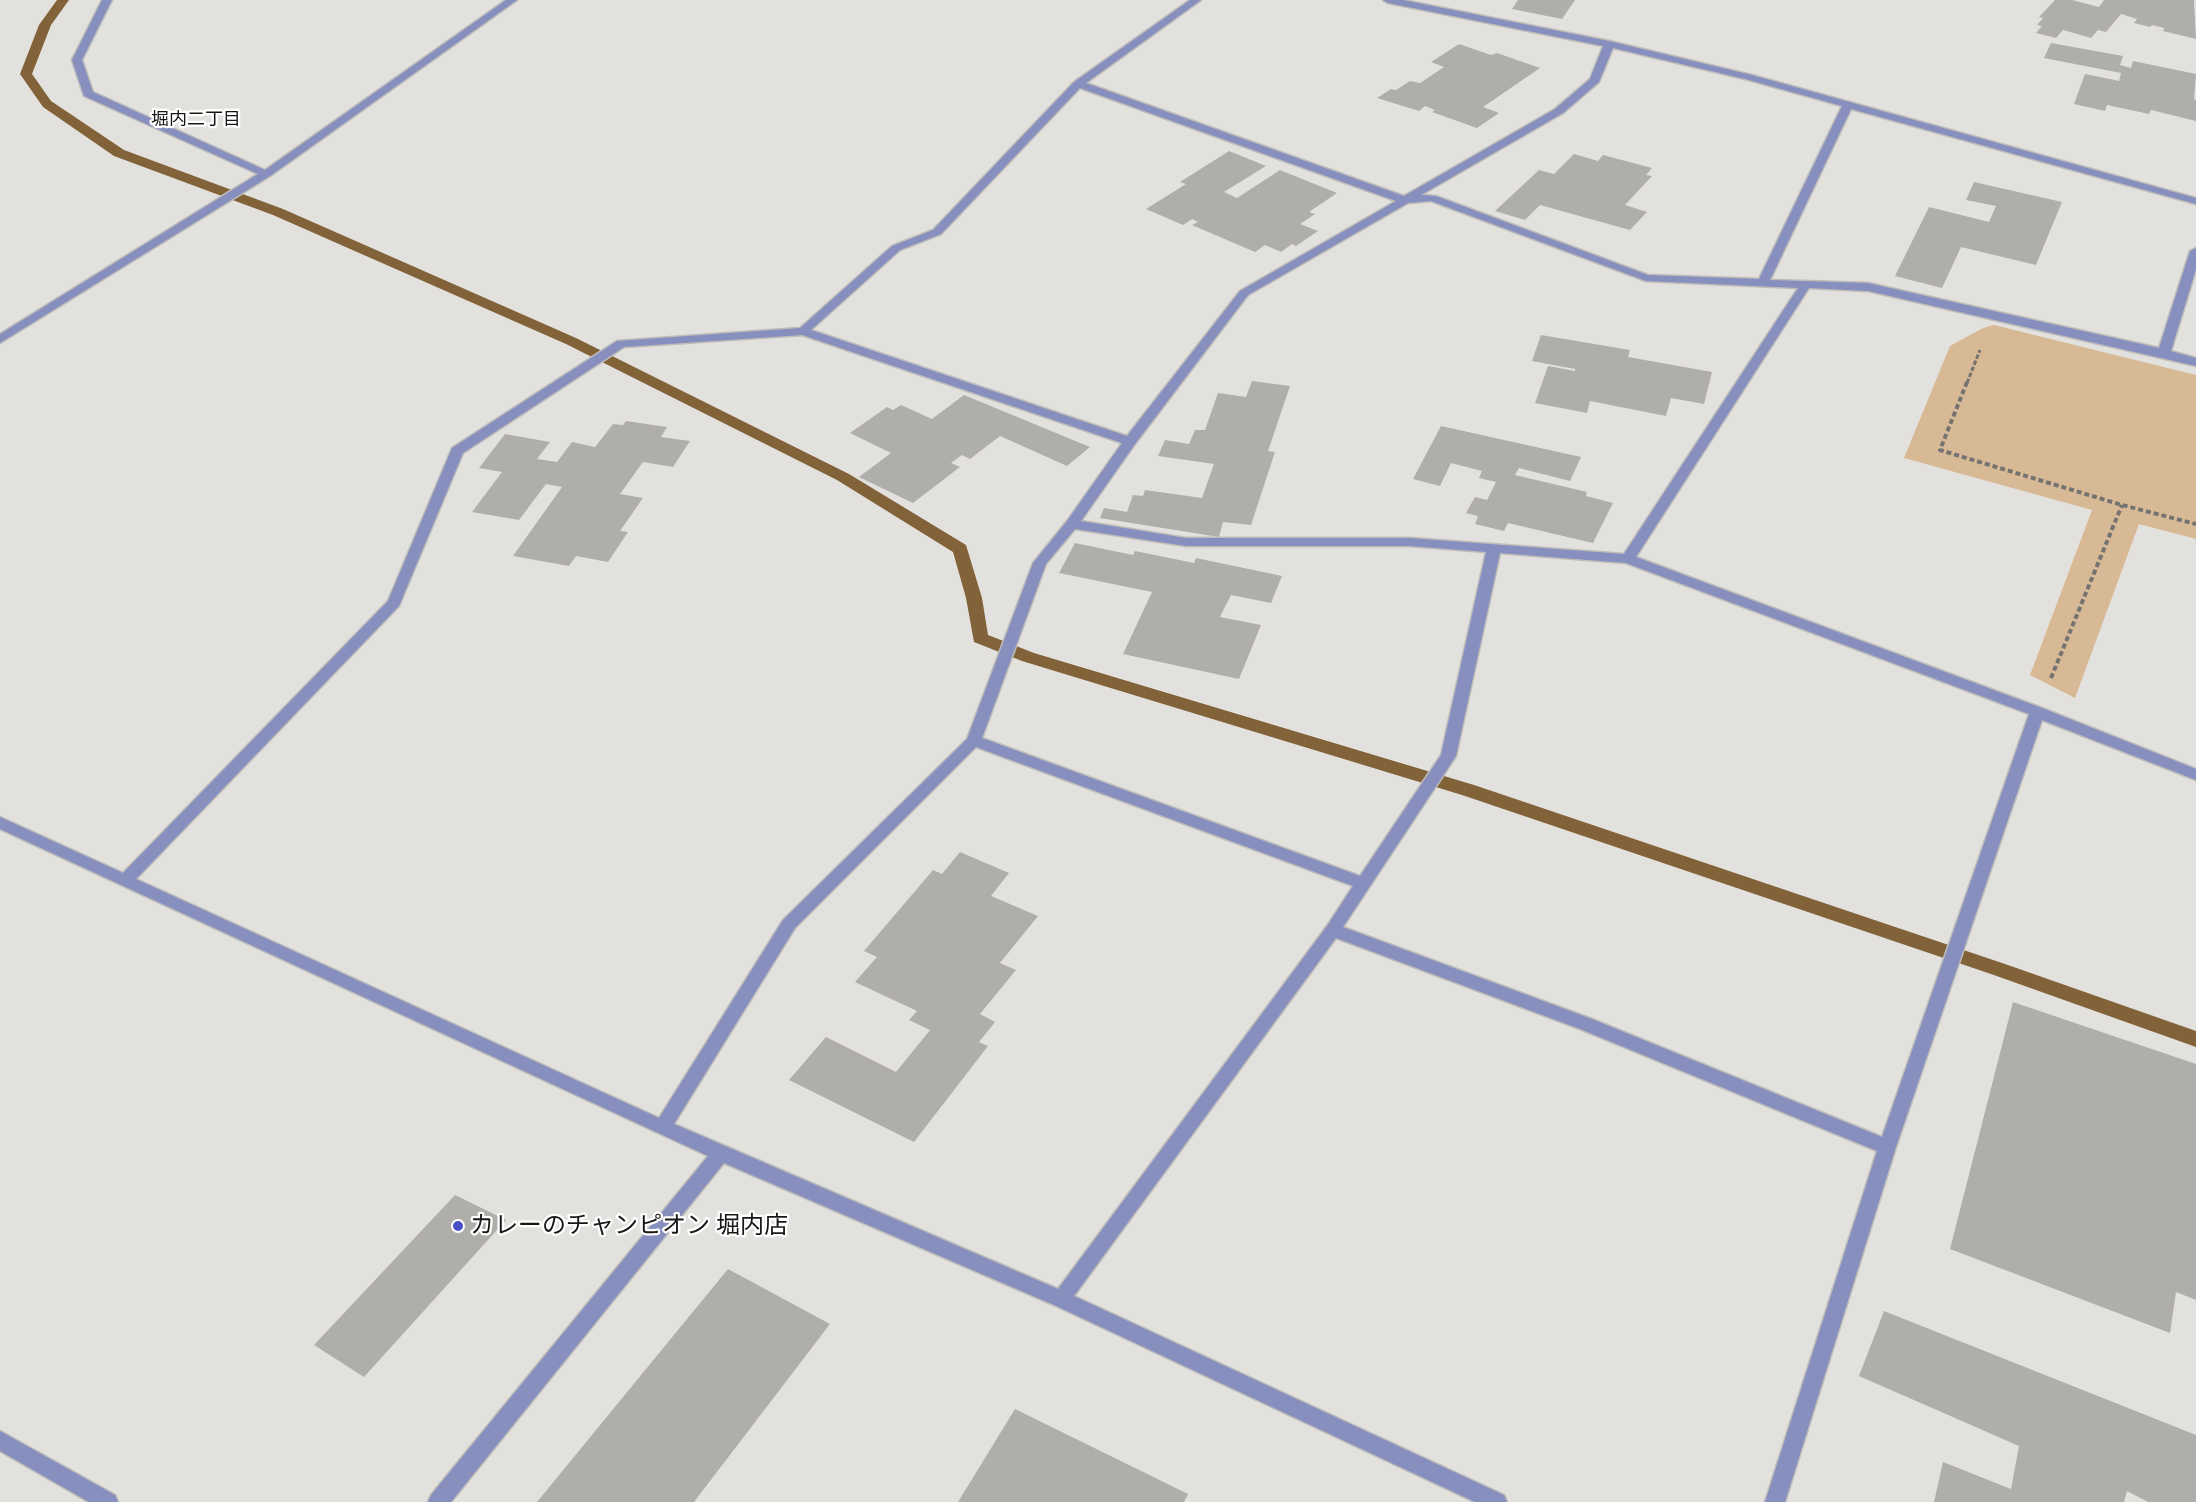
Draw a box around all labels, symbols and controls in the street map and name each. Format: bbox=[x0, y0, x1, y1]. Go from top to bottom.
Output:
district label: 堀内二丁目 bbox=[151, 109, 241, 131]
place label: カレーのチャンピオン 堀内店 bbox=[470, 1212, 788, 1240]
marker: カレーのチャンピオン 堀内店 bbox=[451, 1219, 465, 1233]

